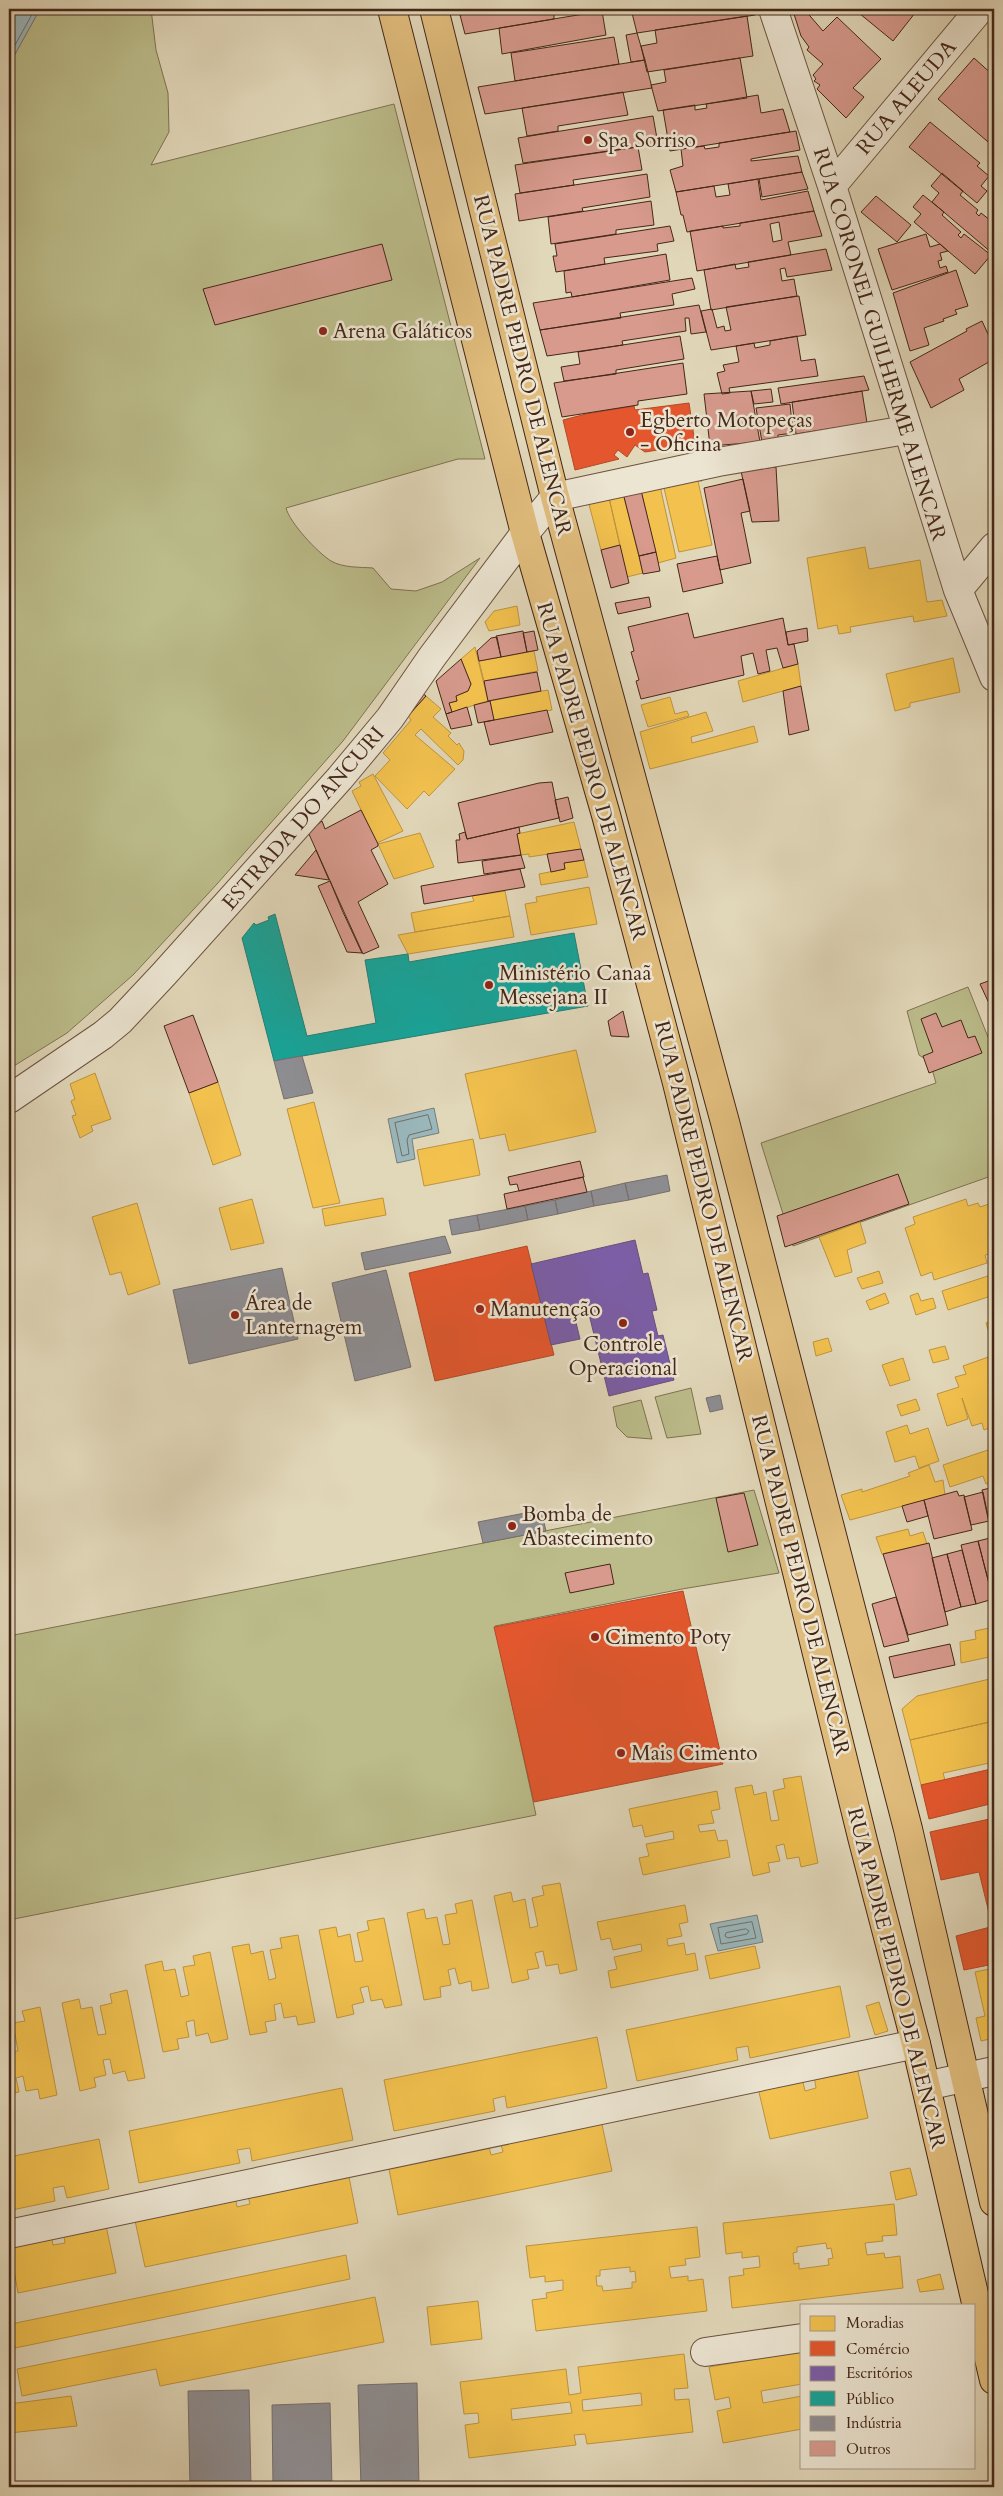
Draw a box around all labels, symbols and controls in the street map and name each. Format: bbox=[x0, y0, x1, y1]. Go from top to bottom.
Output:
street label: RUA ALEUDA bbox=[850, 34, 963, 161]
place label: Spa Sorriso bbox=[598, 126, 696, 155]
marker: Spa Sorriso bbox=[582, 134, 594, 146]
street label: RUA CORONEL GUILHERME ALENCAR bbox=[806, 144, 953, 545]
street label: RUA PADRE PEDRO DE ALENCAR bbox=[466, 192, 579, 539]
place label: Arena Galáticos bbox=[333, 317, 472, 346]
marker: Arena Galáticos bbox=[317, 325, 329, 337]
place label: Egberto Motopeças - Oficina bbox=[640, 406, 812, 459]
marker: Egberto Motopeças - Oficina bbox=[624, 426, 636, 438]
street label: RUA PADRE PEDRO DE ALENCAR bbox=[529, 599, 654, 944]
street label: ESTRADA DO ANCURI bbox=[215, 720, 391, 916]
place label: Ministério Canaã Messejana II bbox=[499, 959, 652, 1012]
marker: Ministério Canaã Messejana II bbox=[483, 979, 495, 991]
street label: RUA PADRE PEDRO DE ALENCAR bbox=[647, 1018, 760, 1365]
place label: Área de Lanternagem bbox=[245, 1289, 363, 1342]
place label: Manutenção bbox=[490, 1295, 601, 1324]
marker: Manutenção bbox=[474, 1303, 486, 1315]
marker: Área de Lanternagem bbox=[229, 1309, 241, 1321]
marker: Controle Operacional bbox=[617, 1317, 629, 1329]
place label: Controle Operacional bbox=[569, 1330, 677, 1383]
street label: RUA PADRE PEDRO DE ALENCAR bbox=[744, 1412, 857, 1759]
place label: Bomba de Abastecimento bbox=[522, 1500, 653, 1553]
marker: Bomba de Abastecimento bbox=[506, 1520, 518, 1532]
place label: Cimento Poty bbox=[605, 1623, 731, 1652]
marker: Cimento Poty bbox=[589, 1631, 601, 1643]
place label: Mais Cimento bbox=[631, 1739, 758, 1768]
marker: Mais Cimento bbox=[615, 1747, 627, 1759]
street label: RUA PADRE PEDRO DE ALENCAR bbox=[840, 1805, 953, 2152]
legend bbox=[800, 2304, 976, 2468]
text: Moradias bbox=[846, 2313, 904, 2333]
text: Comércio bbox=[846, 2339, 910, 2359]
text: Escritórios bbox=[846, 2363, 912, 2383]
text: Público bbox=[846, 2389, 894, 2409]
text: Indústria bbox=[846, 2413, 902, 2433]
text: Outros bbox=[846, 2439, 891, 2459]

